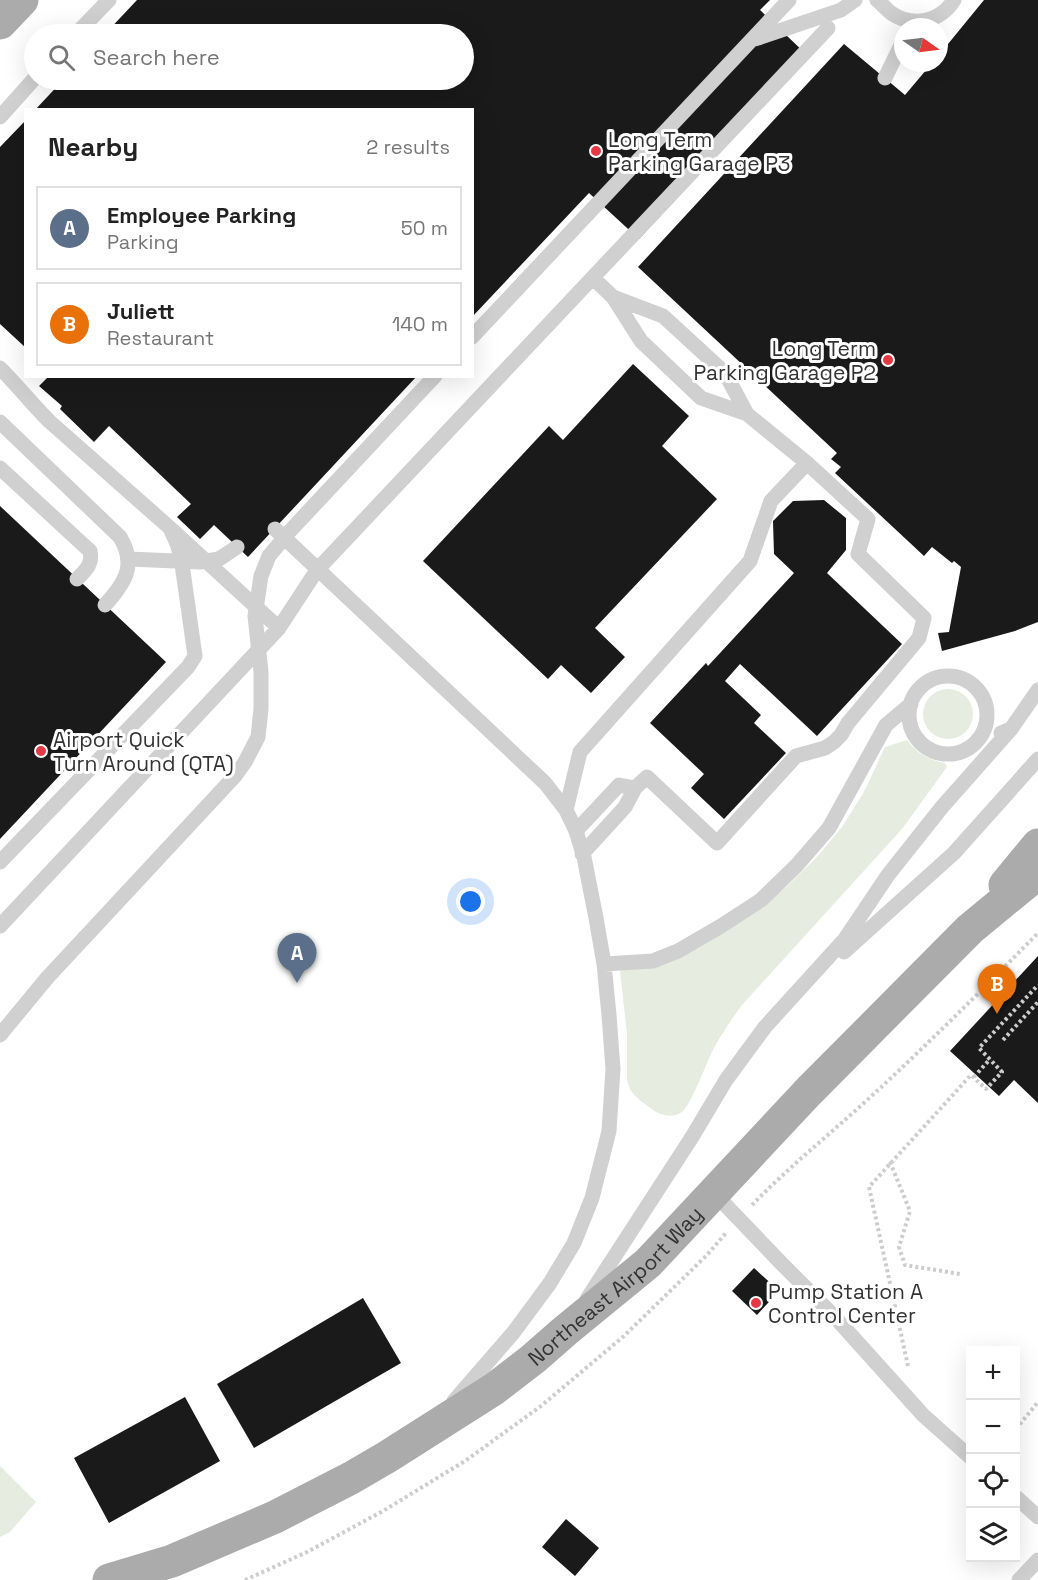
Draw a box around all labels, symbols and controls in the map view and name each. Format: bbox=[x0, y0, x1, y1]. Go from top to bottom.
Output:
north arrow bbox=[894, 18, 948, 72]
search box bbox=[24, 24, 474, 90]
icon: search bbox=[45, 41, 78, 74]
text: Search here bbox=[93, 43, 220, 71]
place label: Long Term Parking Garage P3 bbox=[608, 126, 790, 177]
text: Nearby bbox=[48, 130, 138, 164]
text: 2 results bbox=[366, 134, 450, 160]
marker: Long Term Parking Garage P3 bbox=[589, 144, 603, 158]
text: Employee Parking bbox=[107, 201, 296, 229]
text: A bbox=[63, 215, 76, 241]
text: 50 m bbox=[401, 215, 448, 241]
text: Parking bbox=[107, 229, 179, 255]
text: Juliett bbox=[107, 297, 175, 325]
text: B bbox=[63, 311, 76, 337]
text: 140 m bbox=[392, 311, 448, 337]
text: Restaurant bbox=[107, 325, 214, 351]
place label: Long Term Parking Garage P2 bbox=[694, 335, 876, 386]
marker: Long Term Parking Garage P2 bbox=[881, 353, 895, 367]
place label: Airport Quick Turn Around (QTA) bbox=[53, 726, 234, 777]
marker: Airport Quick Turn Around (QTA) bbox=[34, 744, 48, 758]
your location bbox=[456, 887, 485, 916]
pin: A bbox=[278, 934, 316, 983]
pin: B bbox=[978, 964, 1016, 1014]
street label: Northeast Airport Way bbox=[522, 1200, 708, 1371]
place label: Pump Station A Control Center bbox=[768, 1278, 923, 1329]
marker: Pump Station A Control Center bbox=[749, 1296, 763, 1310]
map controls bbox=[966, 1346, 1020, 1562]
button: + bbox=[966, 1346, 1020, 1400]
button: − bbox=[966, 1400, 1020, 1454]
button: locate bbox=[966, 1454, 1020, 1508]
button: layers bbox=[966, 1508, 1020, 1562]

